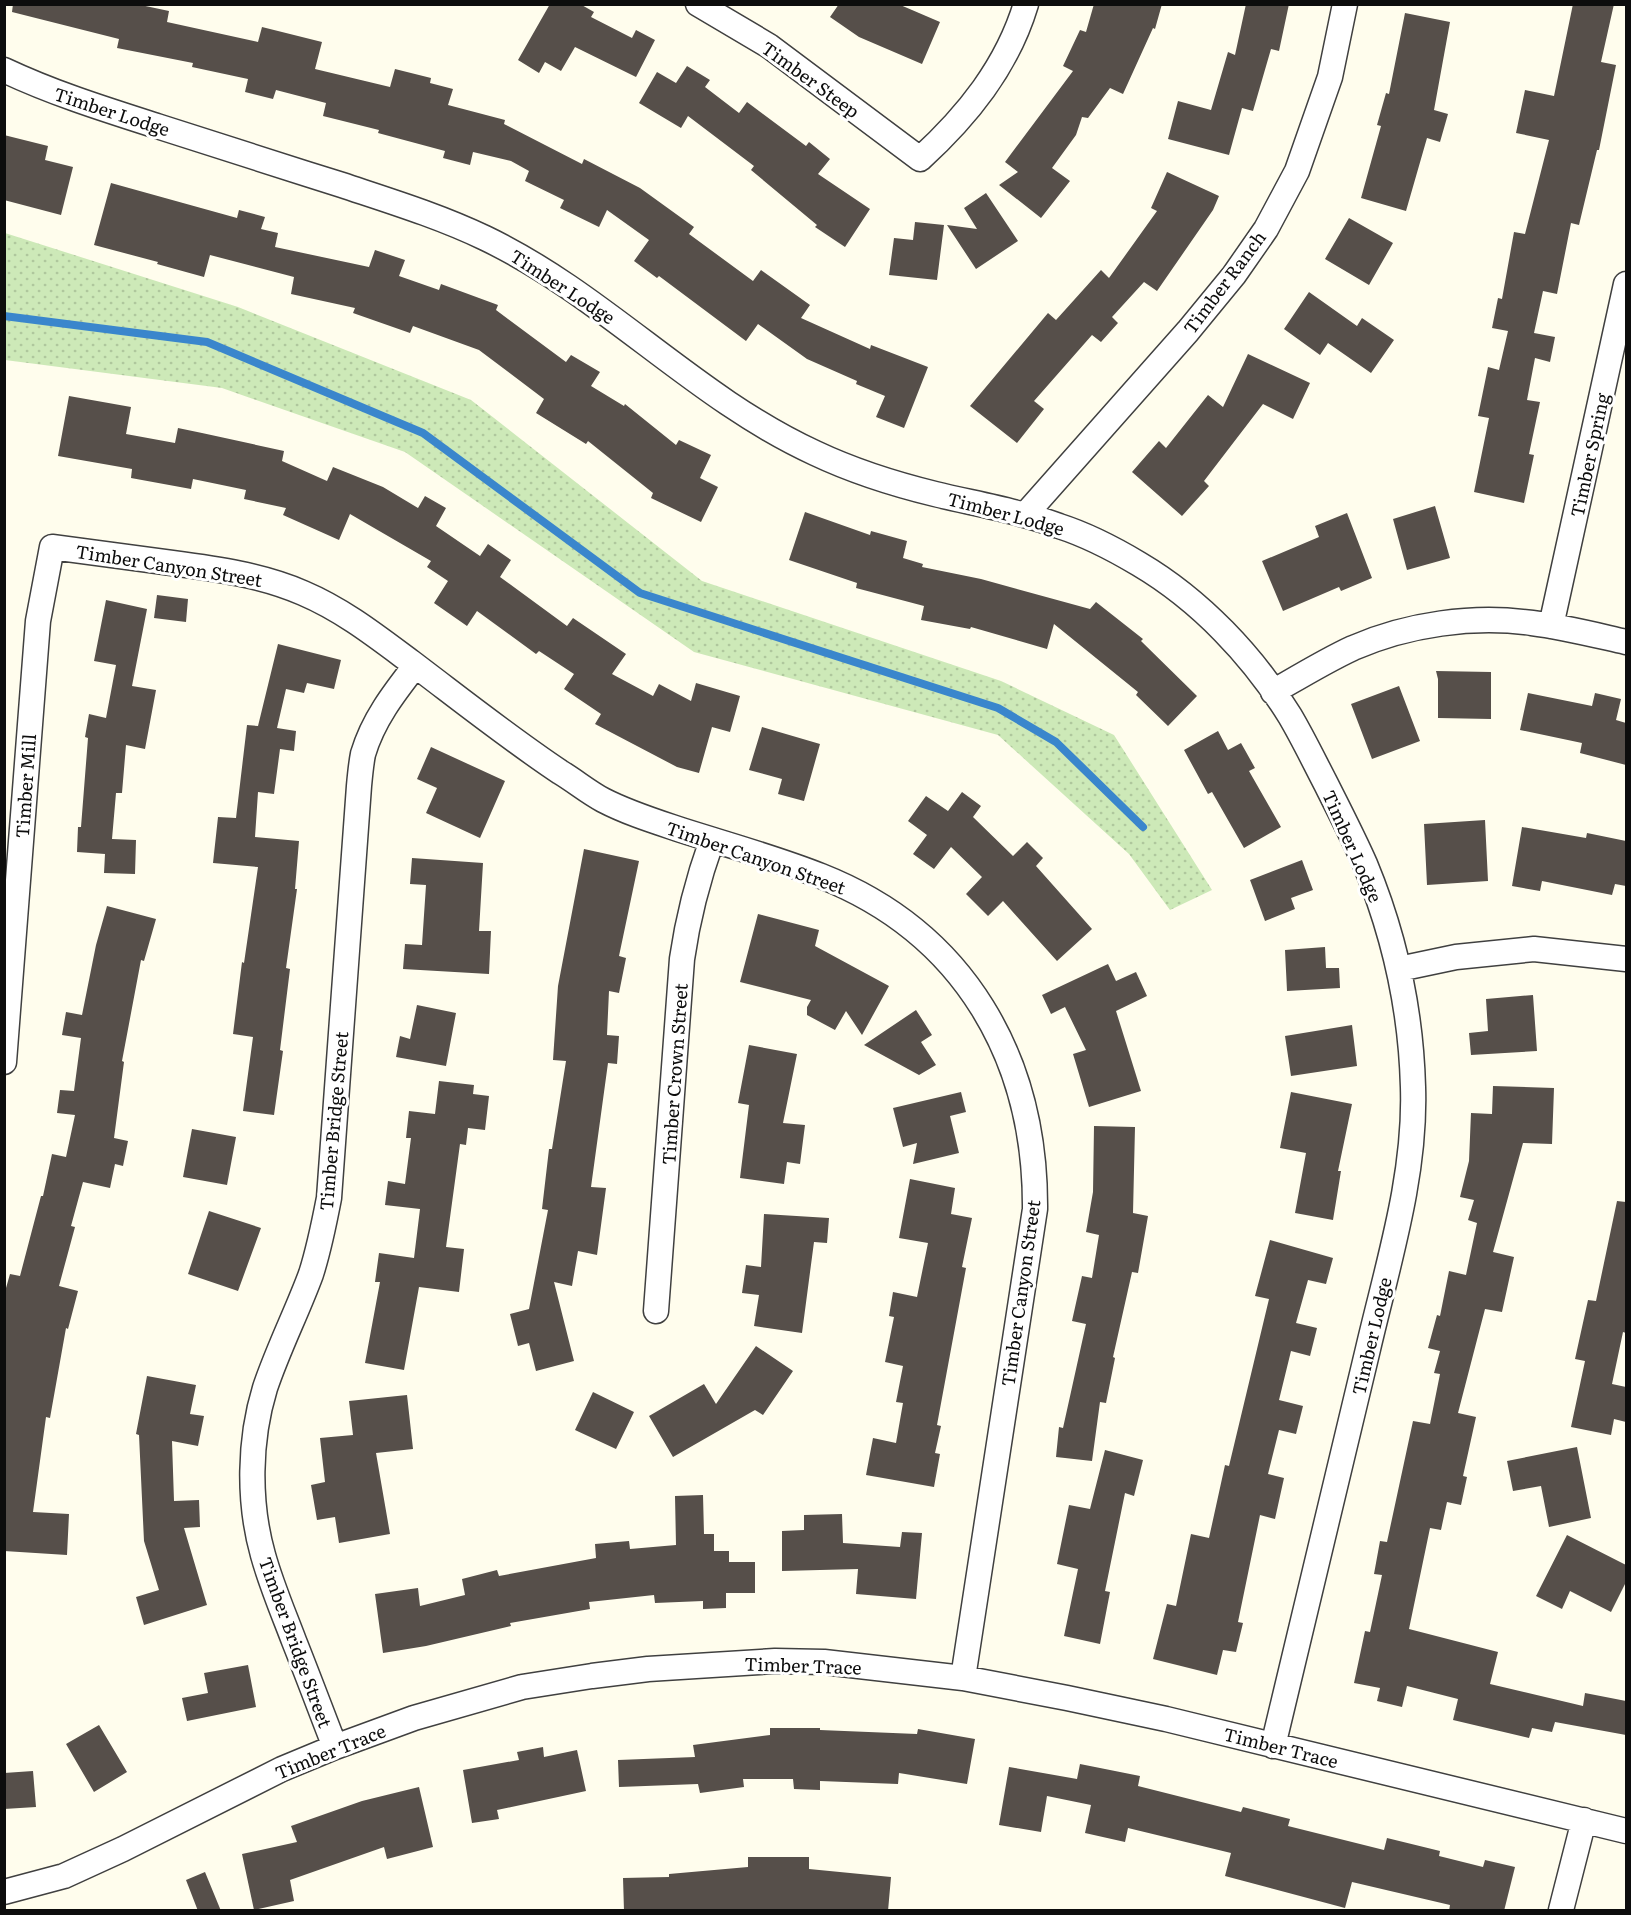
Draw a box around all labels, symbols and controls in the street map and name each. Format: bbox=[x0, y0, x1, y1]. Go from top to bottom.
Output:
street label: Timber Steep bbox=[756, 34, 866, 124]
street label: Timber Lodge bbox=[51, 80, 173, 142]
street label: Timber Ranch bbox=[1176, 225, 1272, 339]
street label: Timber Lodge bbox=[505, 242, 621, 330]
street label: Timber Spring bbox=[1563, 389, 1616, 520]
street label: Timber Lodge bbox=[944, 484, 1068, 542]
street label: Timber Canyon Street bbox=[74, 537, 265, 593]
street label: Timber Mill bbox=[8, 733, 42, 839]
street label: Timber Lodge bbox=[1316, 786, 1390, 906]
street label: Timber Canyon Street bbox=[663, 814, 850, 901]
street label: Timber Crown Street bbox=[654, 982, 694, 1166]
street label: Timber Bridge Street bbox=[312, 1030, 354, 1212]
street label: Timber Canyon Street bbox=[994, 1197, 1047, 1388]
street label: Timber Lodge bbox=[1344, 1274, 1398, 1398]
street label: Timber Bridge Street bbox=[253, 1553, 340, 1732]
street label: Timber Trace bbox=[744, 1649, 862, 1681]
street label: Timber Trace bbox=[271, 1716, 389, 1786]
street label: Timber Trace bbox=[1221, 1720, 1341, 1774]

